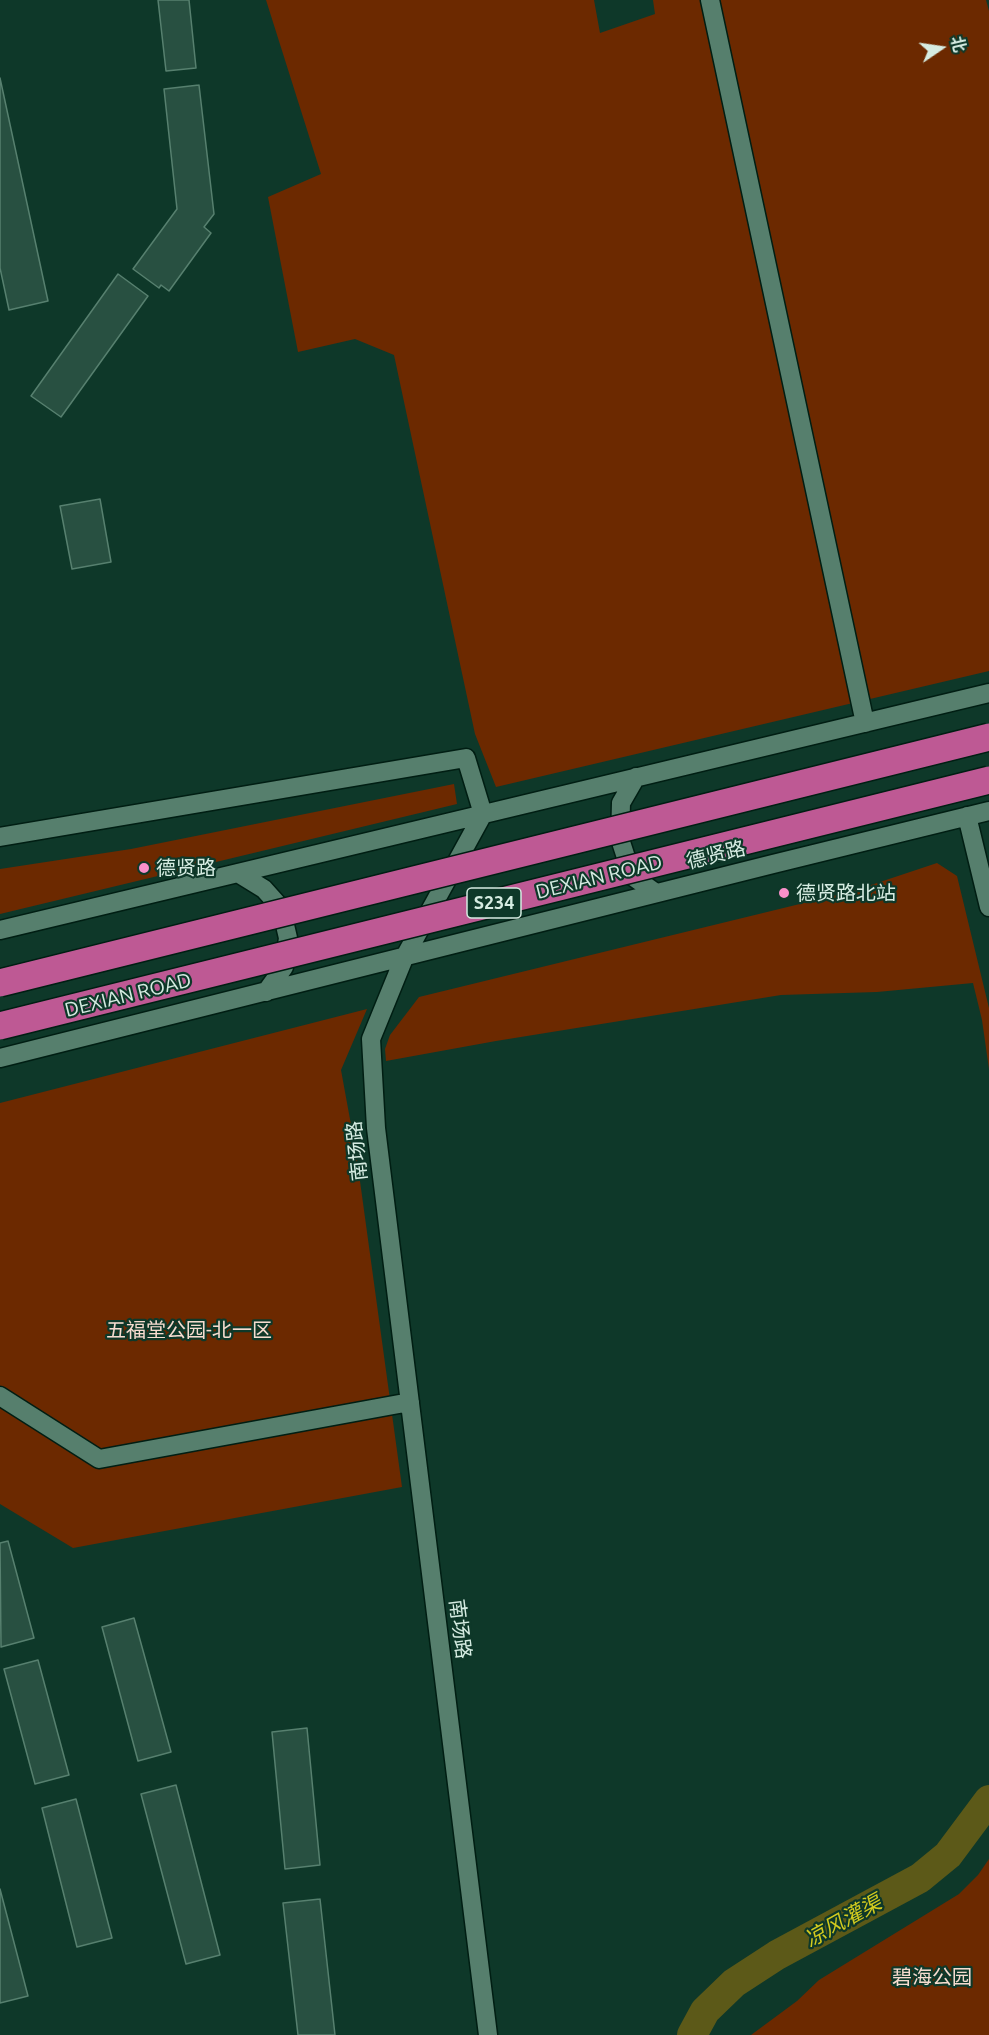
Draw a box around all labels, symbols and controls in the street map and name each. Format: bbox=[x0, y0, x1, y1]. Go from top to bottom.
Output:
north arrow bbox=[911, 18, 971, 78]
text: 北 bbox=[948, 34, 969, 54]
street label: 德贤路 bbox=[684, 836, 748, 874]
street label: DEXIAN ROAD bbox=[533, 850, 665, 904]
place label: 德贤路 bbox=[156, 856, 216, 880]
marker: 德贤路 bbox=[137, 861, 151, 875]
place label: 德贤路北站 bbox=[796, 881, 896, 905]
marker: 德贤路北站 bbox=[777, 886, 791, 900]
road number: S234 bbox=[467, 888, 521, 918]
street label: DEXIAN ROAD bbox=[62, 968, 194, 1022]
street label: 南场路 bbox=[342, 1120, 372, 1182]
park label: 五福堂公园-北一区 bbox=[106, 1318, 272, 1342]
street label: 南场路 bbox=[444, 1598, 476, 1660]
water label: 凉风灌渠 bbox=[800, 1890, 886, 1952]
park label: 碧海公园 bbox=[892, 1965, 972, 1989]

